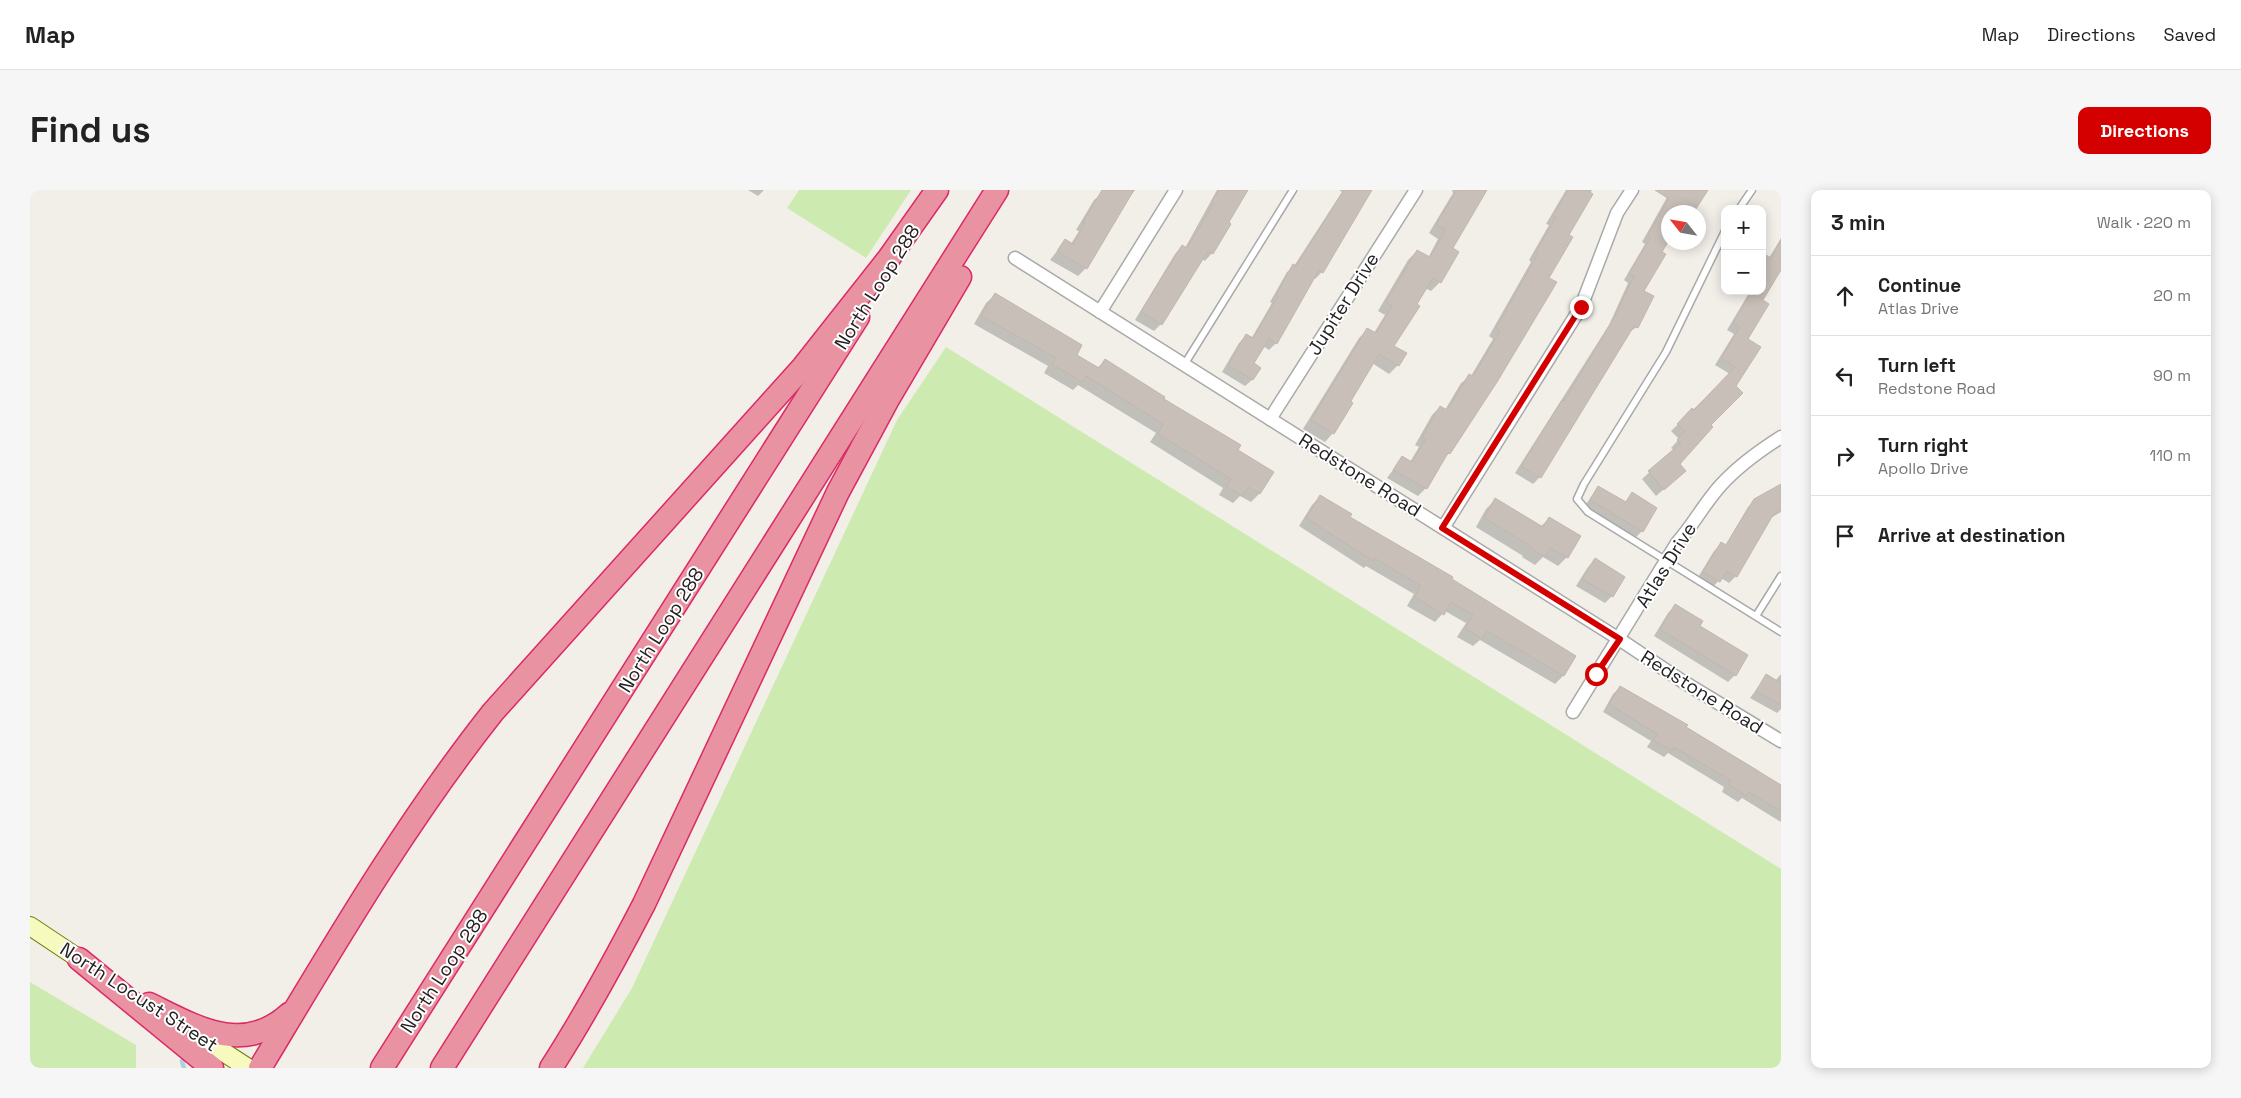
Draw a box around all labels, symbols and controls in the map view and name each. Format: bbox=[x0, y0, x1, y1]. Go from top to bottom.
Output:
text: Map bbox=[25, 19, 75, 50]
text: Map bbox=[1982, 23, 2019, 46]
text: Directions bbox=[2047, 23, 2136, 46]
text: Saved bbox=[2164, 23, 2216, 46]
button: Directions bbox=[2078, 107, 2211, 154]
text: Find us bbox=[30, 108, 151, 152]
north arrow bbox=[1661, 205, 1706, 250]
map controls bbox=[1721, 205, 1766, 295]
button: + bbox=[1721, 205, 1766, 250]
text: 3 min bbox=[1831, 209, 1886, 236]
text: Walk · 220 m bbox=[2097, 212, 2191, 233]
street label: North Loop 288 bbox=[829, 220, 925, 354]
street label: Jupiter Drive bbox=[1302, 248, 1384, 360]
button: − bbox=[1721, 250, 1766, 295]
text: Continue bbox=[1878, 273, 1961, 298]
icon: ahead bbox=[1831, 282, 1859, 310]
text: 20 m bbox=[2153, 285, 2191, 306]
route end bbox=[1570, 296, 1593, 319]
text: Atlas Drive bbox=[1878, 298, 1959, 319]
text: Turn left bbox=[1878, 353, 1956, 378]
icon: left bbox=[1831, 362, 1859, 390]
text: 90 m bbox=[2153, 365, 2191, 386]
text: Redstone Road bbox=[1878, 378, 1996, 399]
street label: Redstone Road bbox=[1294, 427, 1426, 523]
text: Turn right bbox=[1878, 433, 1968, 458]
icon: right bbox=[1831, 442, 1859, 470]
text: 110 m bbox=[2149, 445, 2191, 466]
text: Apollo Drive bbox=[1878, 458, 1968, 479]
street label: Atlas Drive bbox=[1630, 518, 1702, 612]
icon: arrive bbox=[1831, 522, 1859, 550]
text: Arrive at destination bbox=[1878, 523, 2066, 548]
street label: North Loop 288 bbox=[613, 563, 709, 697]
street label: Redstone Road bbox=[1636, 644, 1768, 740]
route start bbox=[1585, 663, 1608, 686]
street label: North Loop 288 bbox=[395, 904, 493, 1038]
street label: North Locust Street bbox=[55, 937, 223, 1057]

